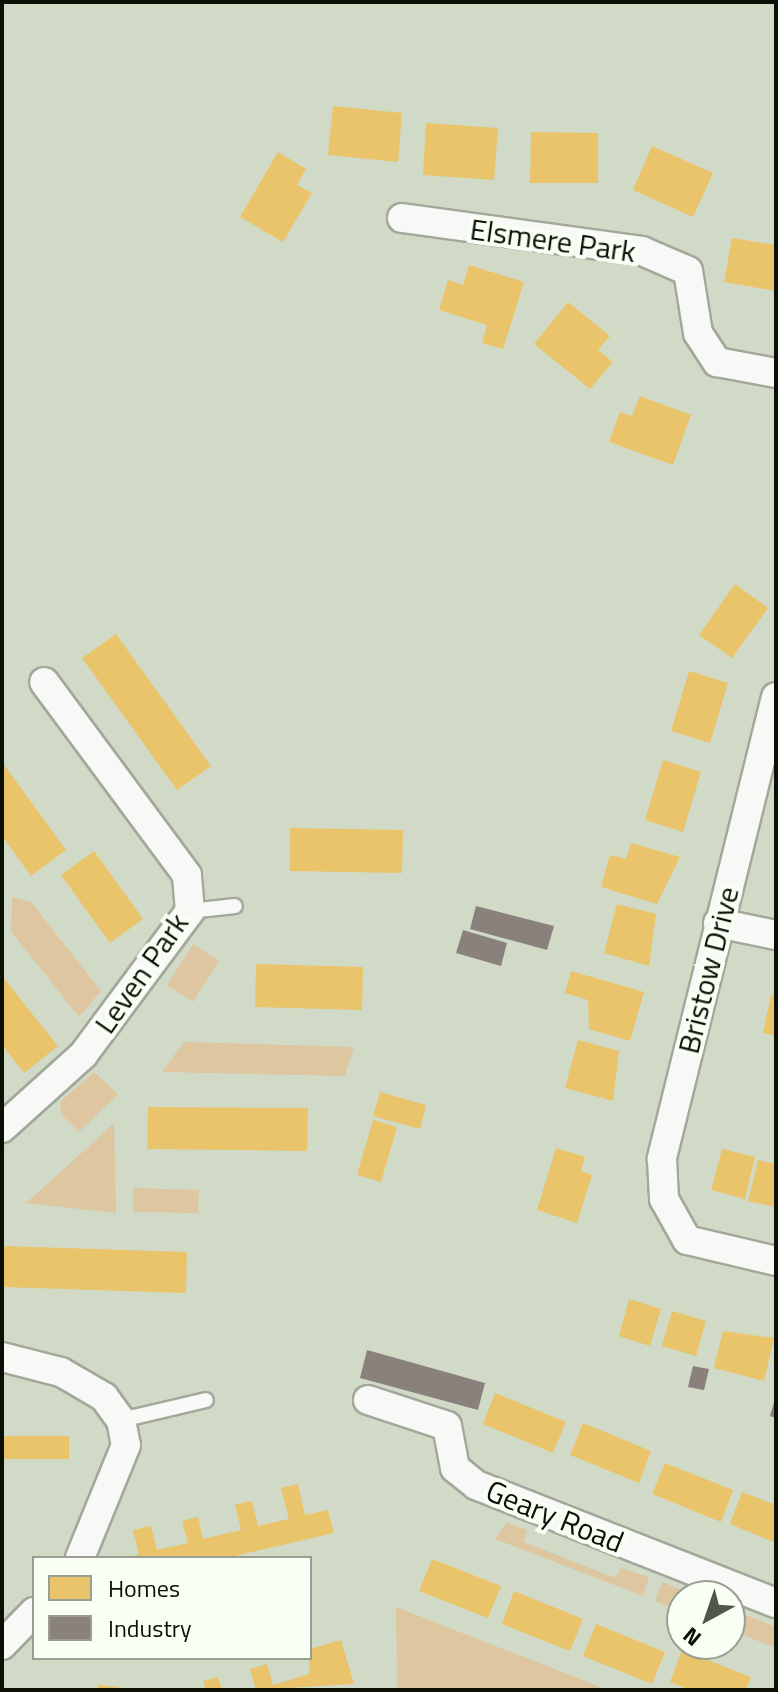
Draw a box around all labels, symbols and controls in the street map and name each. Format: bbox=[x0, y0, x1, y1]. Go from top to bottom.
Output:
street label: Elsmere Park bbox=[468, 211, 638, 269]
street label: Bristow Drive bbox=[670, 883, 746, 1057]
street label: Leven Park bbox=[87, 906, 195, 1040]
street label: Geary Road bbox=[481, 1472, 629, 1560]
legend bbox=[32, 1556, 312, 1660]
text: Homes bbox=[108, 1570, 180, 1606]
north arrow bbox=[666, 1580, 746, 1660]
text: Industry bbox=[108, 1610, 192, 1646]
text: N bbox=[675, 1619, 709, 1655]

